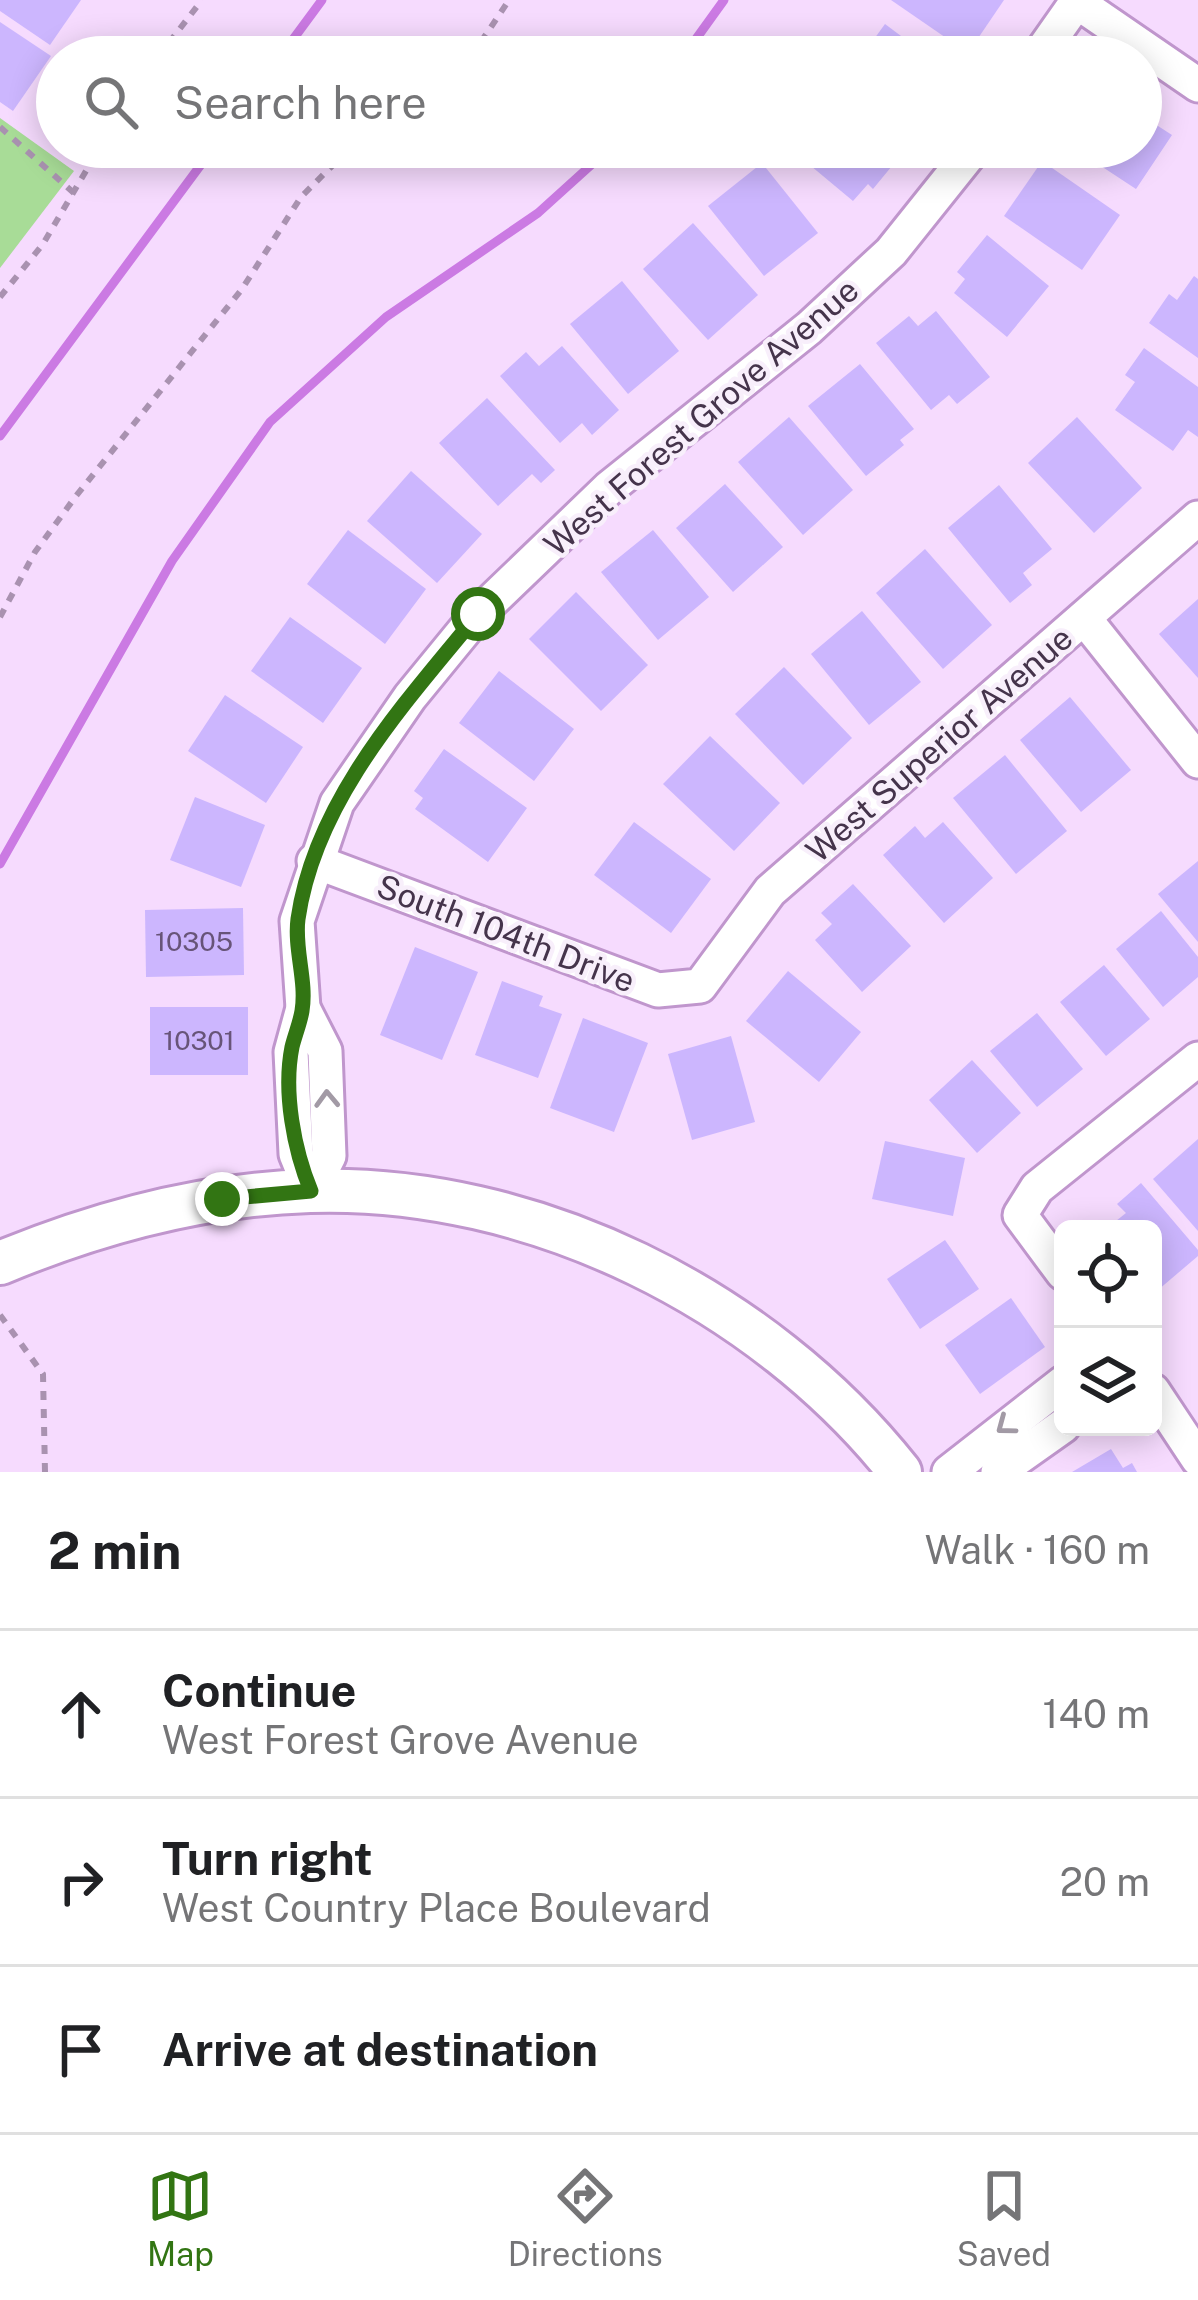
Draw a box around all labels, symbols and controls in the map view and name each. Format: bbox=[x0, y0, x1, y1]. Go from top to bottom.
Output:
search box bbox=[36, 36, 1162, 168]
icon: search bbox=[78, 69, 144, 135]
text: Search here bbox=[174, 76, 427, 129]
street label: West Forest Grove Avenue bbox=[536, 270, 866, 564]
route start bbox=[451, 587, 505, 641]
street label: West Superior Avenue bbox=[798, 618, 1080, 870]
street label: South 104th Drive bbox=[372, 866, 640, 1000]
house number: 10305 bbox=[155, 925, 233, 957]
house number: 10301 bbox=[163, 1024, 235, 1056]
one-way arrow bbox=[314, 1089, 340, 1108]
route end bbox=[195, 1172, 249, 1226]
map controls bbox=[1054, 1220, 1162, 1436]
button: locate bbox=[1054, 1220, 1162, 1328]
button: layers bbox=[1054, 1328, 1162, 1436]
one-way arrow bbox=[997, 1412, 1018, 1434]
text: 2 min bbox=[48, 1521, 182, 1580]
text: Walk · 160 m bbox=[925, 1527, 1150, 1573]
text: Continue bbox=[162, 1664, 356, 1717]
icon: ahead bbox=[48, 1681, 114, 1747]
text: 140 m bbox=[1043, 1691, 1150, 1737]
text: West Forest Grove Avenue bbox=[162, 1717, 639, 1763]
text: Turn right bbox=[162, 1832, 373, 1885]
icon: right bbox=[48, 1849, 114, 1915]
text: 20 m bbox=[1060, 1859, 1150, 1905]
text: West Country Place Boulevard bbox=[162, 1885, 711, 1931]
icon: arrive bbox=[48, 2017, 114, 2083]
text: Arrive at destination bbox=[162, 2023, 598, 2076]
tab: Map bbox=[147, 2163, 214, 2273]
tab: Directions bbox=[508, 2163, 663, 2273]
tab: Saved bbox=[957, 2163, 1051, 2273]

